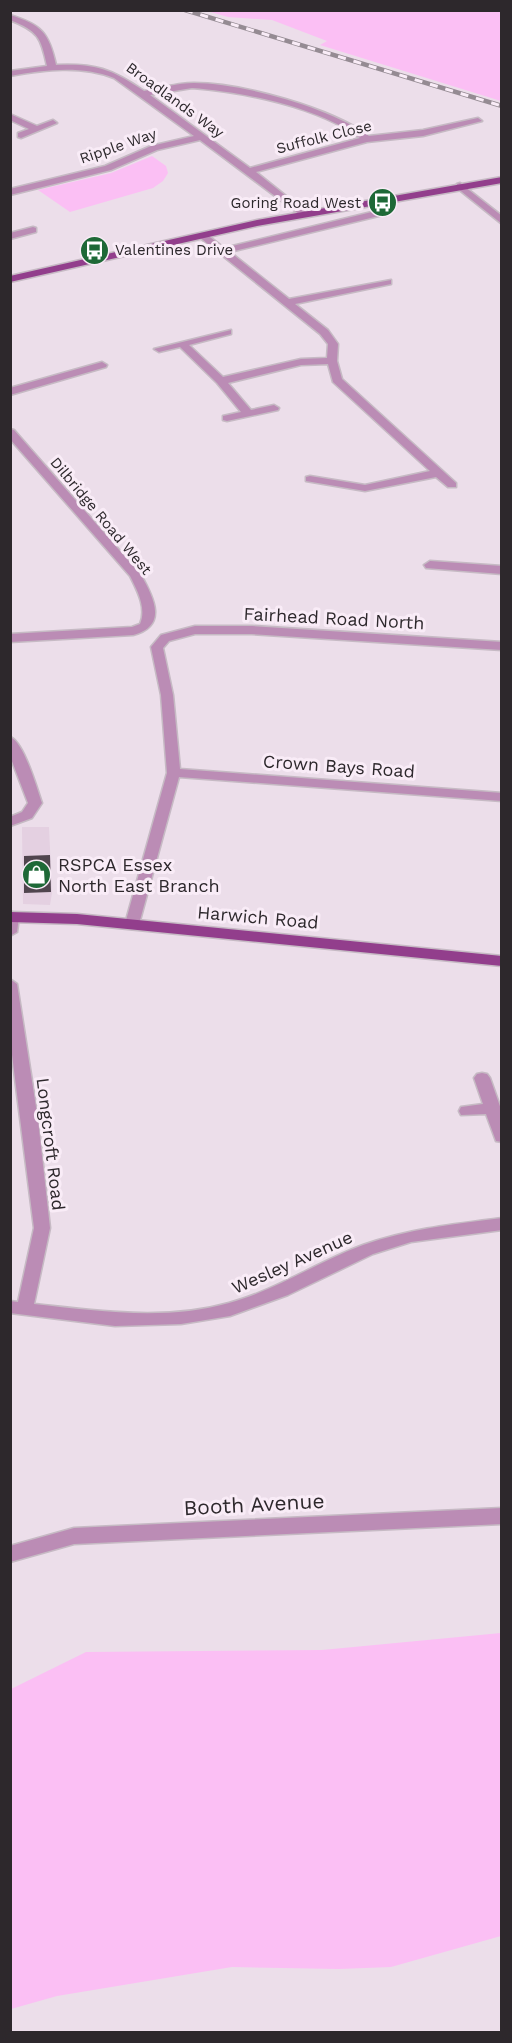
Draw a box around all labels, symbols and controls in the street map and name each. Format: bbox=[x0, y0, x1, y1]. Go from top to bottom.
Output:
street label: Broadlands Way bbox=[123, 58, 228, 142]
street label: Suffolk Close bbox=[274, 116, 374, 158]
street label: Ripple Way bbox=[77, 124, 159, 168]
bus stop icon: Goring Road West bbox=[366, 187, 398, 219]
place label: Goring Road West bbox=[231, 194, 362, 212]
bus stop icon: Valentines Drive bbox=[78, 234, 110, 266]
place label: Valentines Drive bbox=[115, 241, 233, 259]
street label: Dilbridge Road West bbox=[46, 453, 156, 579]
street label: Fairhead Road North bbox=[243, 603, 425, 633]
street label: Crown Bays Road bbox=[262, 750, 416, 782]
place label: RSPCA Essex North East Branch bbox=[58, 854, 220, 896]
shop icon: RSPCA Essex North East Branch bbox=[21, 858, 53, 890]
street label: Harwich Road bbox=[196, 901, 320, 933]
street label: Longcroft Road bbox=[32, 1076, 70, 1212]
street label: Wesley Avenue bbox=[228, 1226, 356, 1298]
street label: Booth Avenue bbox=[183, 1488, 325, 1520]

